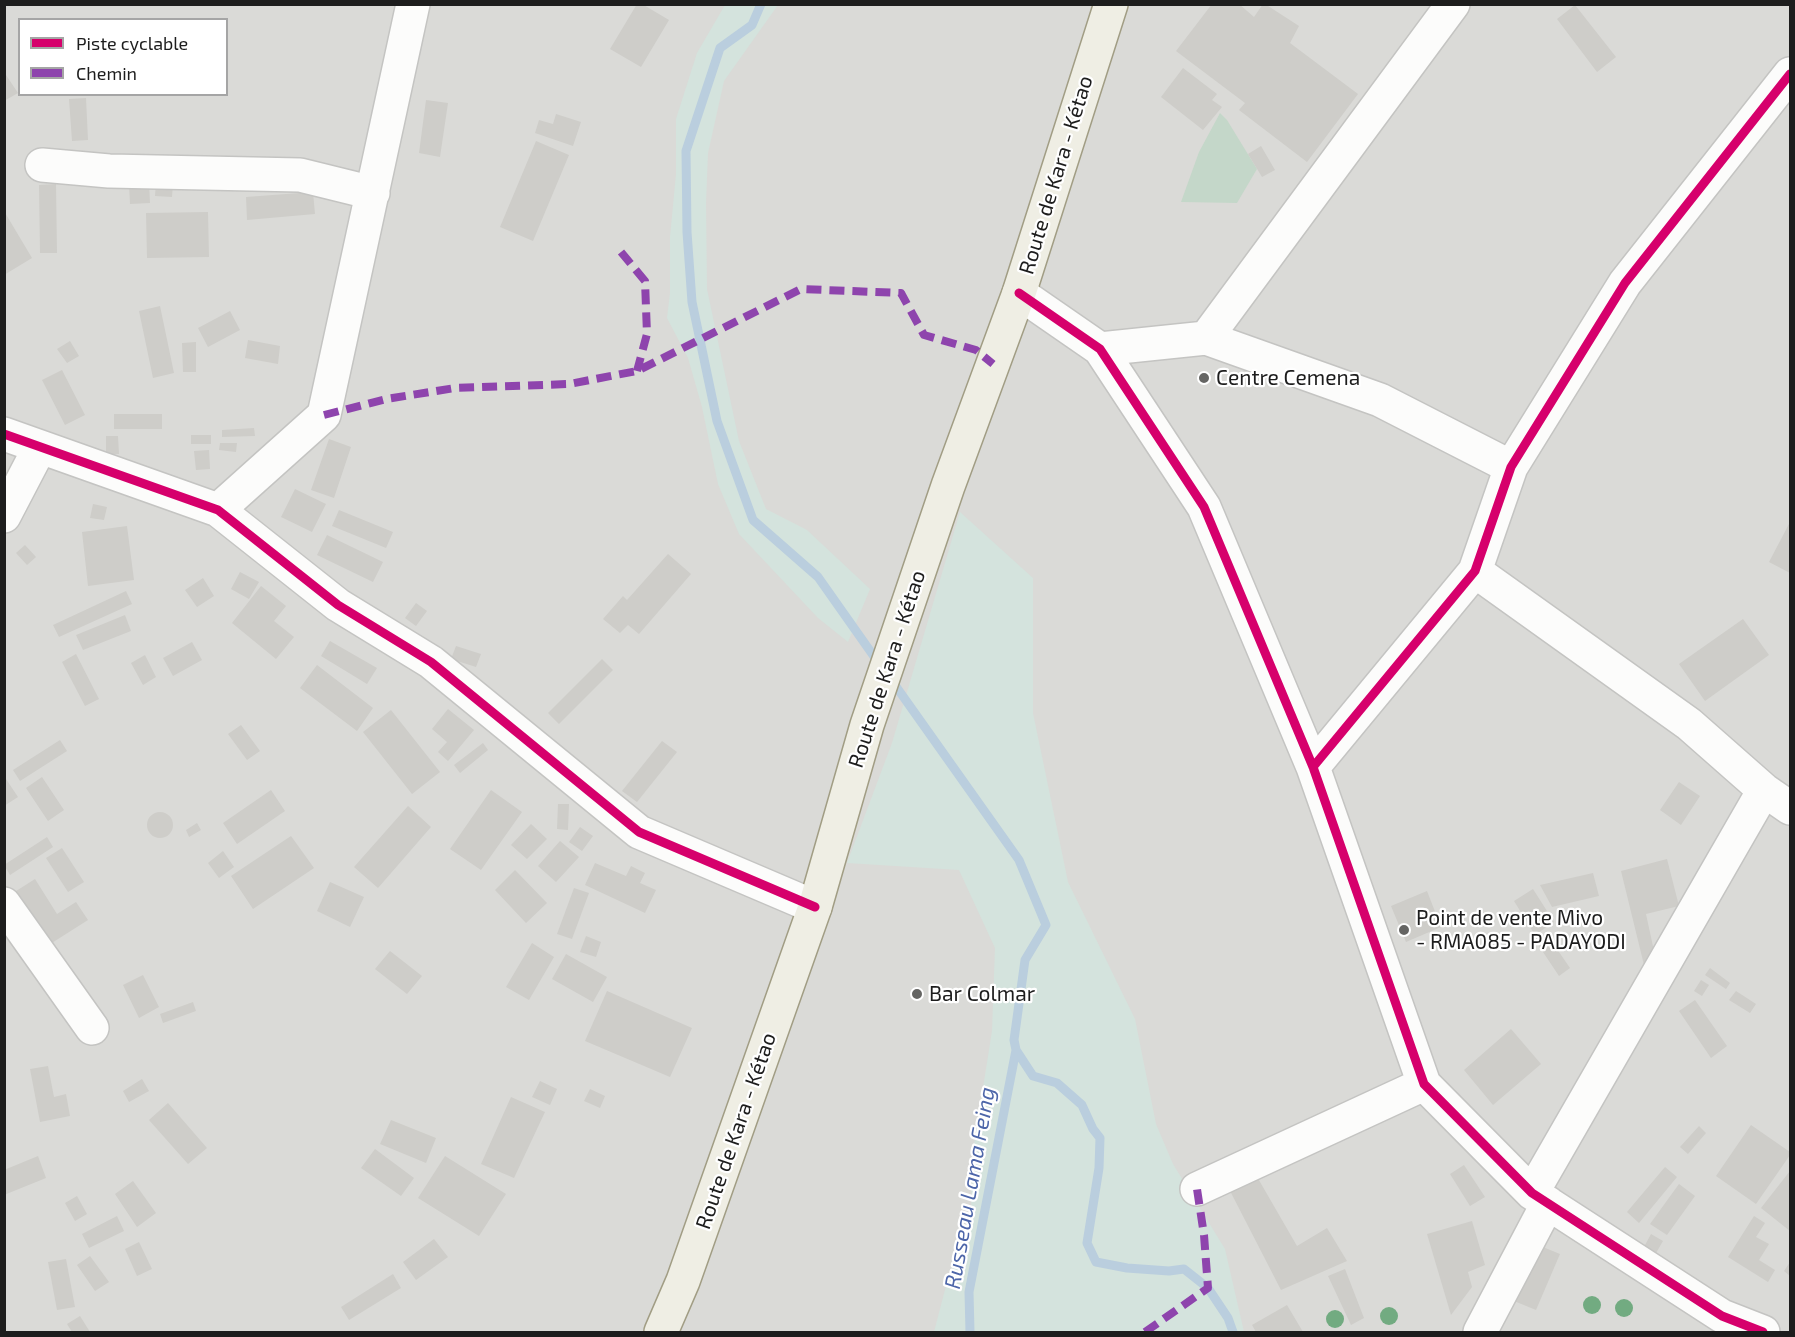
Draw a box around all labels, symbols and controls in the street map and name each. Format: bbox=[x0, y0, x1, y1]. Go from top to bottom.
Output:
legend bbox=[18, 18, 228, 96]
text: Piste cyclable bbox=[76, 32, 188, 54]
text: Chemin bbox=[76, 62, 137, 84]
street label: Route de Kara - Kétao bbox=[1014, 73, 1098, 277]
place label: Centre Cemena bbox=[1216, 365, 1360, 391]
marker: Centre Cemena bbox=[1197, 371, 1211, 385]
street label: Route de Kara - Kétao bbox=[843, 567, 931, 771]
place label: Point de vente Mivo - RMA085 - PADAYODI bbox=[1416, 905, 1626, 955]
marker: Point de vente Mivo - RMA085 - PADAYODI bbox=[1397, 923, 1411, 937]
place label: Bar Colmar bbox=[929, 981, 1035, 1007]
marker: Bar Colmar bbox=[910, 987, 924, 1001]
street label: Route de Kara - Kétao bbox=[691, 1029, 781, 1233]
water label: Russeau Lama Feing bbox=[939, 1085, 1001, 1291]

